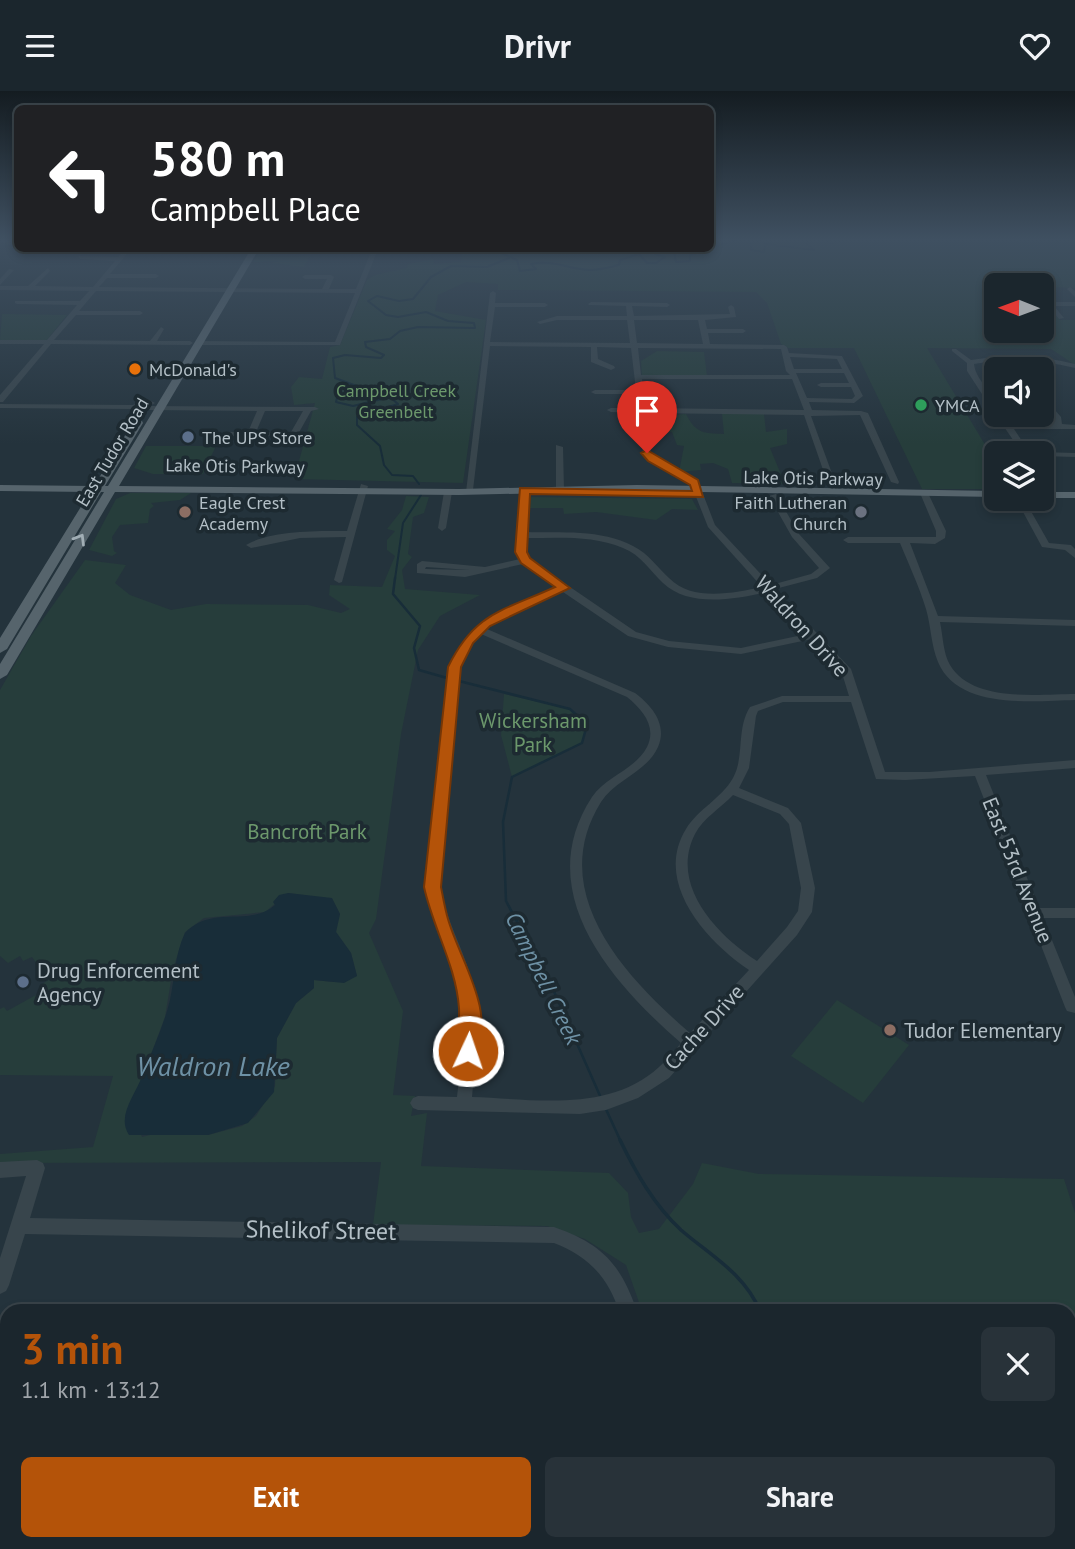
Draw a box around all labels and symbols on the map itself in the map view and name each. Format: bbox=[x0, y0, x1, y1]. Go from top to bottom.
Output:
north arrow bbox=[984, 273, 1054, 343]
place label: McDonald's bbox=[149, 358, 237, 381]
marker: McDonald's bbox=[127, 361, 143, 377]
park label: Campbell Creek Greenbelt bbox=[336, 379, 456, 423]
pin bbox=[617, 381, 677, 453]
street label: East Tudor Road bbox=[71, 394, 153, 510]
place label: YMCA bbox=[935, 394, 980, 417]
marker: YMCA bbox=[913, 397, 929, 413]
place label: The UPS Store bbox=[202, 426, 312, 449]
marker: The UPS Store bbox=[180, 429, 196, 445]
street label: Lake Otis Parkway bbox=[165, 453, 306, 479]
street label: Lake Otis Parkway bbox=[743, 465, 884, 491]
place label: Eagle Crest Academy bbox=[199, 491, 285, 535]
place label: Faith Lutheran Church bbox=[735, 491, 847, 535]
marker: Eagle Crest Academy bbox=[177, 504, 193, 520]
marker: Faith Lutheran Church bbox=[853, 504, 869, 520]
one-way arrow bbox=[72, 534, 85, 547]
street label: Waldron Drive bbox=[749, 570, 855, 682]
park label: Wickersham Park bbox=[479, 707, 587, 758]
street label: East 53rd Avenue bbox=[976, 793, 1060, 947]
park label: Bancroft Park bbox=[247, 818, 367, 845]
water label: Campbell Creek bbox=[499, 907, 589, 1051]
place label: Drug Enforcement Agency bbox=[37, 957, 200, 1008]
marker: Drug Enforcement Agency bbox=[15, 974, 31, 990]
street label: Cache Drive bbox=[658, 978, 750, 1076]
position arrow bbox=[431, 1014, 505, 1088]
place label: Tudor Elementary bbox=[904, 1017, 1062, 1044]
marker: Tudor Elementary bbox=[882, 1022, 898, 1038]
water label: Waldron Lake bbox=[136, 1047, 290, 1084]
street label: Shelikof Street bbox=[245, 1213, 397, 1247]

